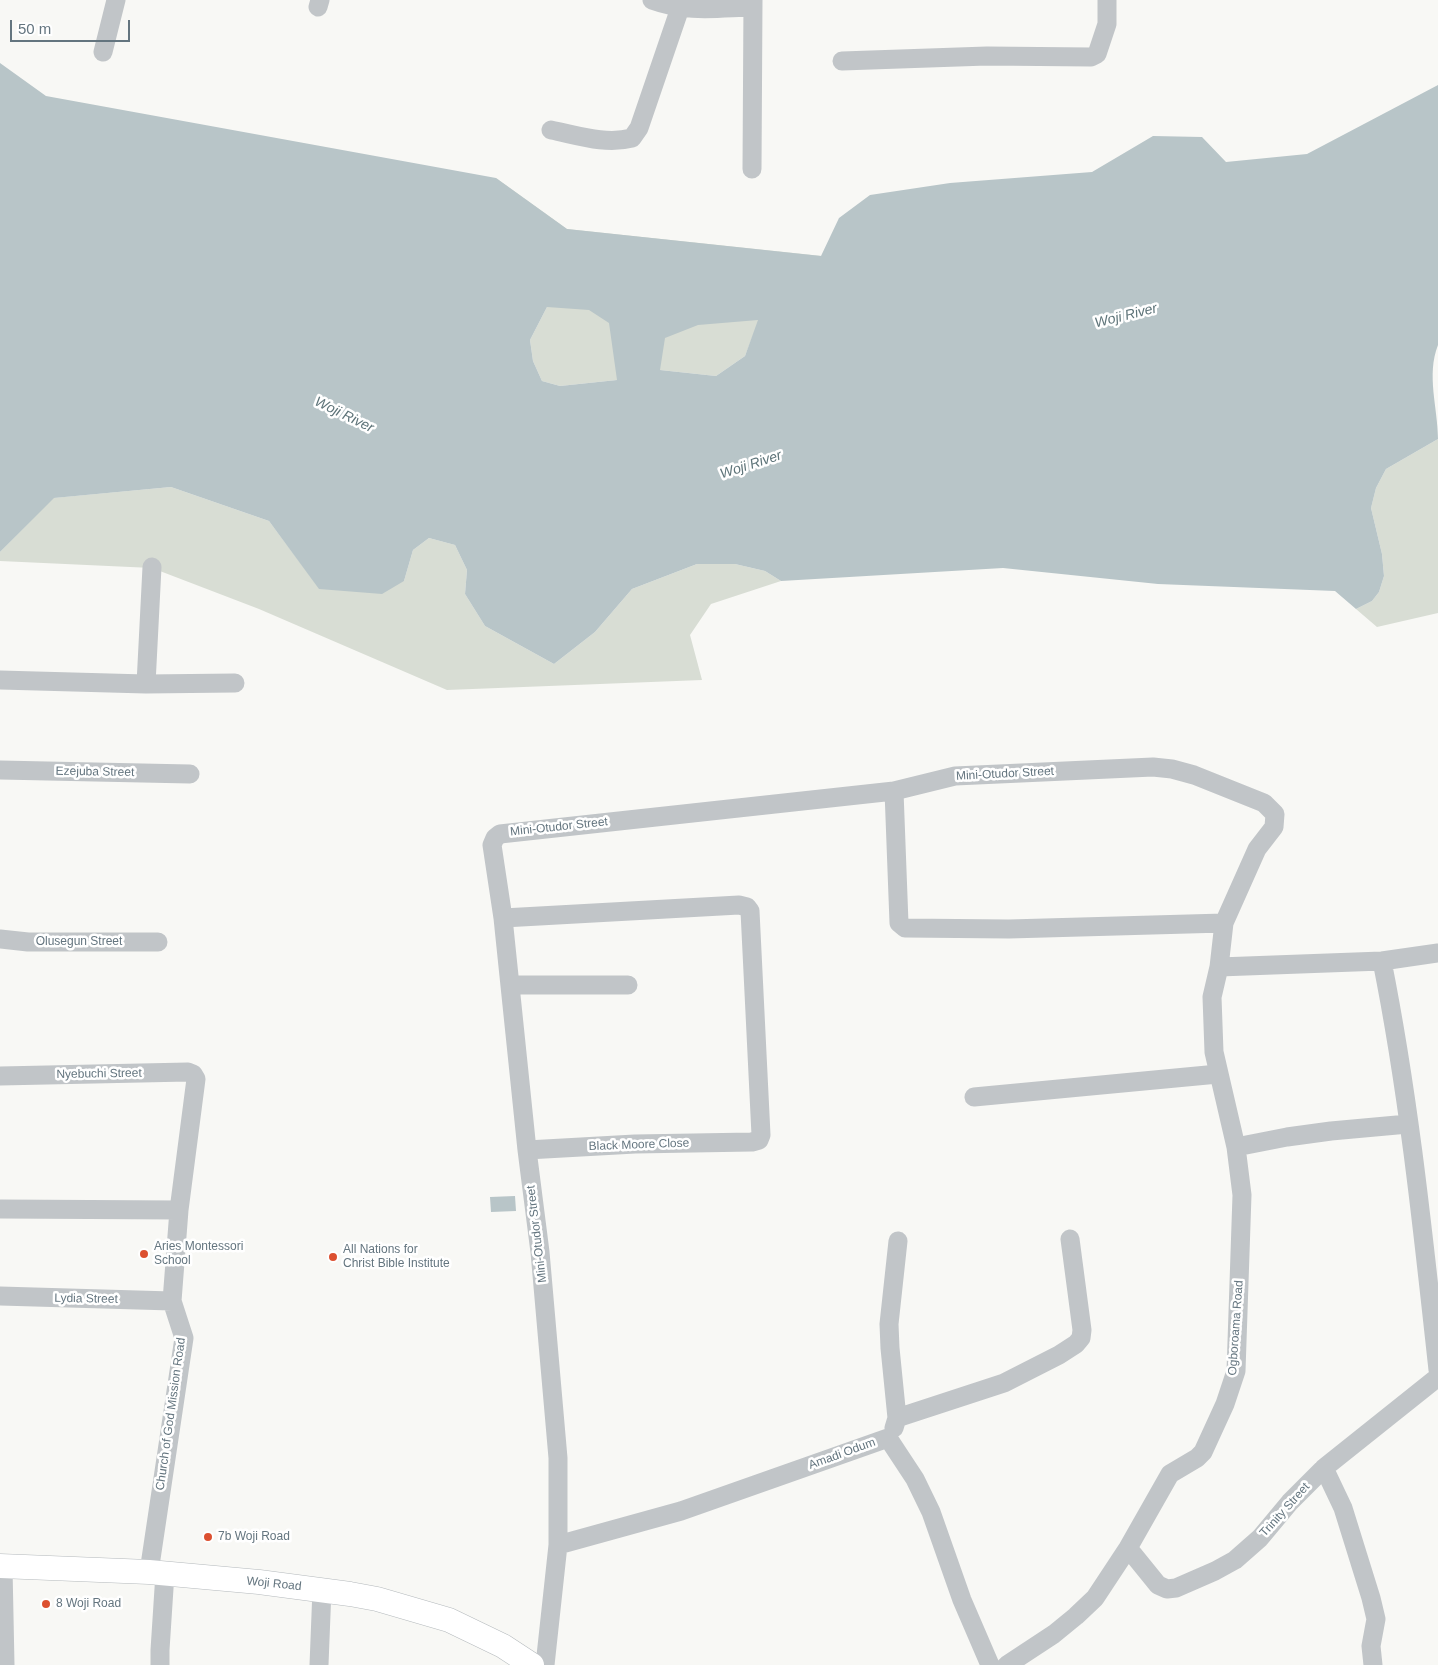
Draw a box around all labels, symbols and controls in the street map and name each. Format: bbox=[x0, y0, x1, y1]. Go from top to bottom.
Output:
scale bar bbox=[12, 10, 132, 42]
text: 50 m bbox=[18, 20, 51, 37]
water label: Woji River bbox=[1093, 300, 1159, 332]
water label: Woji River bbox=[312, 393, 376, 437]
water label: Woji River bbox=[718, 447, 784, 483]
street label: Ezejuba Street bbox=[56, 764, 134, 780]
street label: Mini-Otudor Street bbox=[956, 764, 1054, 784]
street label: Mini-Otudor Street bbox=[509, 815, 609, 839]
street label: Olusegun Street bbox=[36, 935, 122, 949]
street label: Nyebuchi Street bbox=[56, 1066, 142, 1082]
street label: Black Moore Close bbox=[588, 1136, 690, 1154]
street label: Mini-Otudor Street bbox=[524, 1184, 550, 1284]
place label: Aries Montessori School bbox=[154, 1240, 243, 1268]
place label: All Nations for Christ Bible Institute bbox=[343, 1243, 450, 1271]
marker: Aries Montessori School bbox=[138, 1248, 150, 1260]
marker: All Nations for Christ Bible Institute bbox=[327, 1251, 339, 1263]
street label: Ogboroama Road bbox=[1225, 1280, 1247, 1376]
street label: Lydia Street bbox=[54, 1291, 118, 1307]
street label: Church of God Mission Road bbox=[153, 1337, 189, 1491]
street label: Amadi Odum bbox=[807, 1435, 877, 1473]
street label: Trinity Street bbox=[1257, 1480, 1313, 1540]
place label: 7b Woji Road bbox=[218, 1530, 290, 1544]
marker: 7b Woji Road bbox=[202, 1531, 214, 1543]
street label: Woji Road bbox=[246, 1574, 302, 1594]
place label: 8 Woji Road bbox=[56, 1597, 121, 1611]
marker: 8 Woji Road bbox=[40, 1598, 52, 1610]

